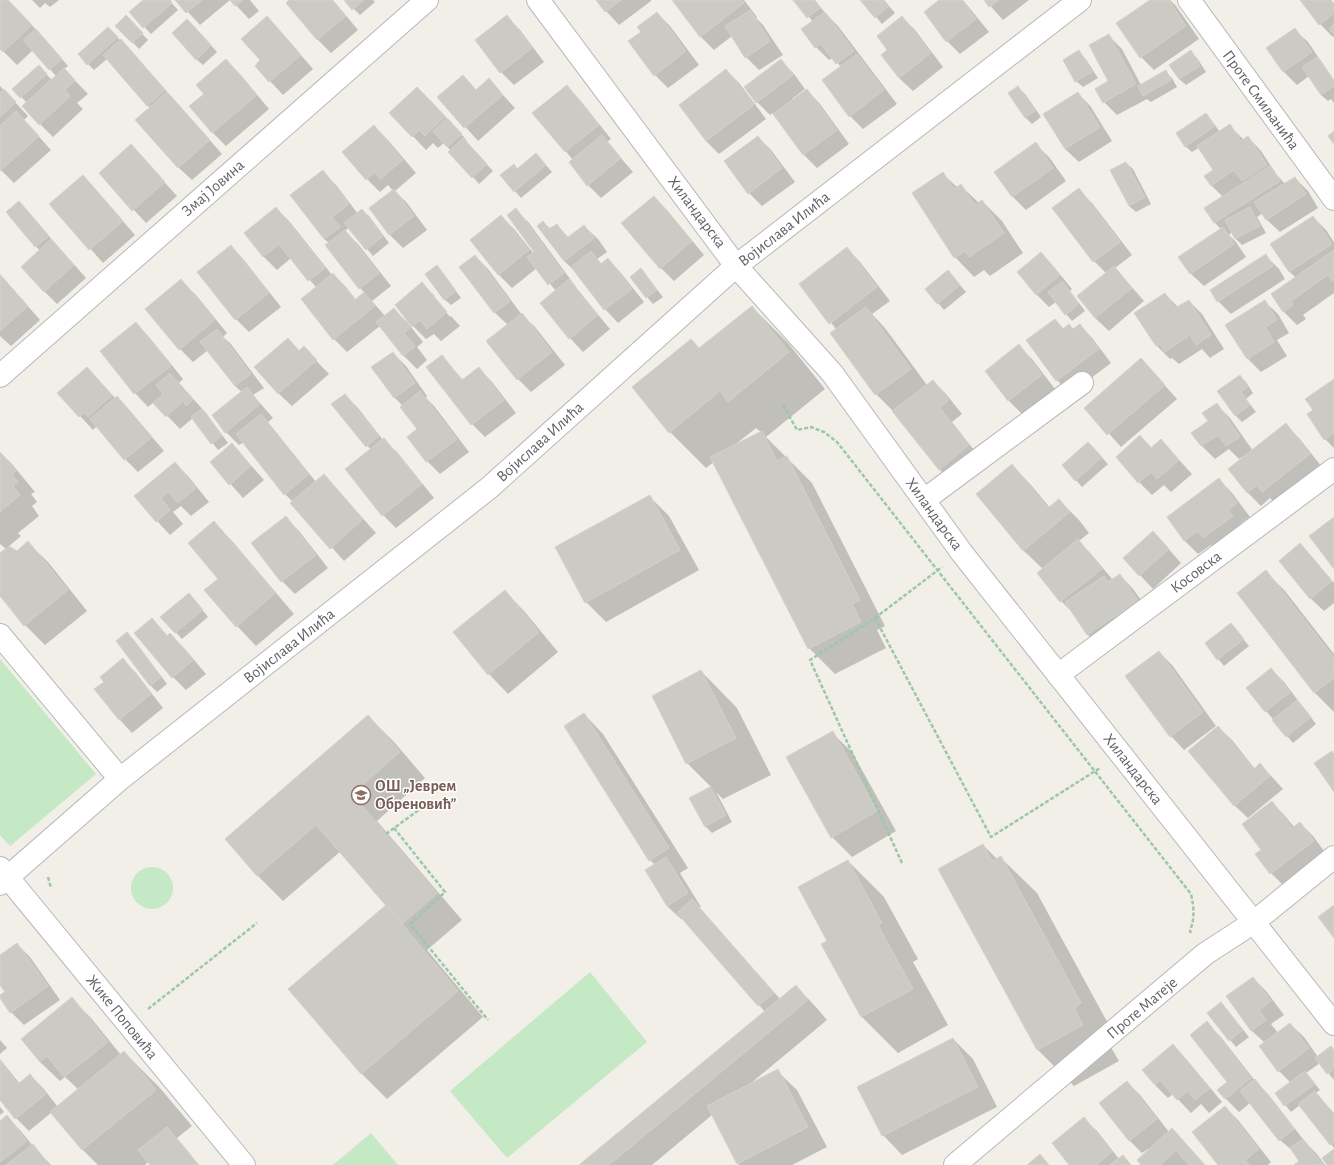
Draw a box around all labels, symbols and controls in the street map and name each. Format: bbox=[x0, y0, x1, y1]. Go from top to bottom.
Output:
street label: Проте Смиљанића bbox=[1220, 47, 1302, 153]
street label: Змај Јовина bbox=[179, 157, 248, 220]
street label: Хиландарска bbox=[665, 173, 729, 251]
street label: Војислава Илића bbox=[735, 189, 833, 270]
street label: Војислава Илића bbox=[494, 399, 587, 486]
street label: Хиландарска bbox=[902, 475, 966, 553]
street label: Косовска bbox=[1168, 548, 1224, 596]
street label: Војислава Илића bbox=[240, 606, 338, 687]
street label: Хиландарска bbox=[1100, 731, 1166, 807]
place label: ОШ „Јеврем Обреновић” bbox=[375, 778, 457, 812]
school or university icon: ОШ „Јеврем Обреновић” bbox=[350, 784, 372, 806]
street label: Жике Поповића bbox=[83, 972, 161, 1062]
street label: Проте Матеје bbox=[1104, 974, 1181, 1043]

